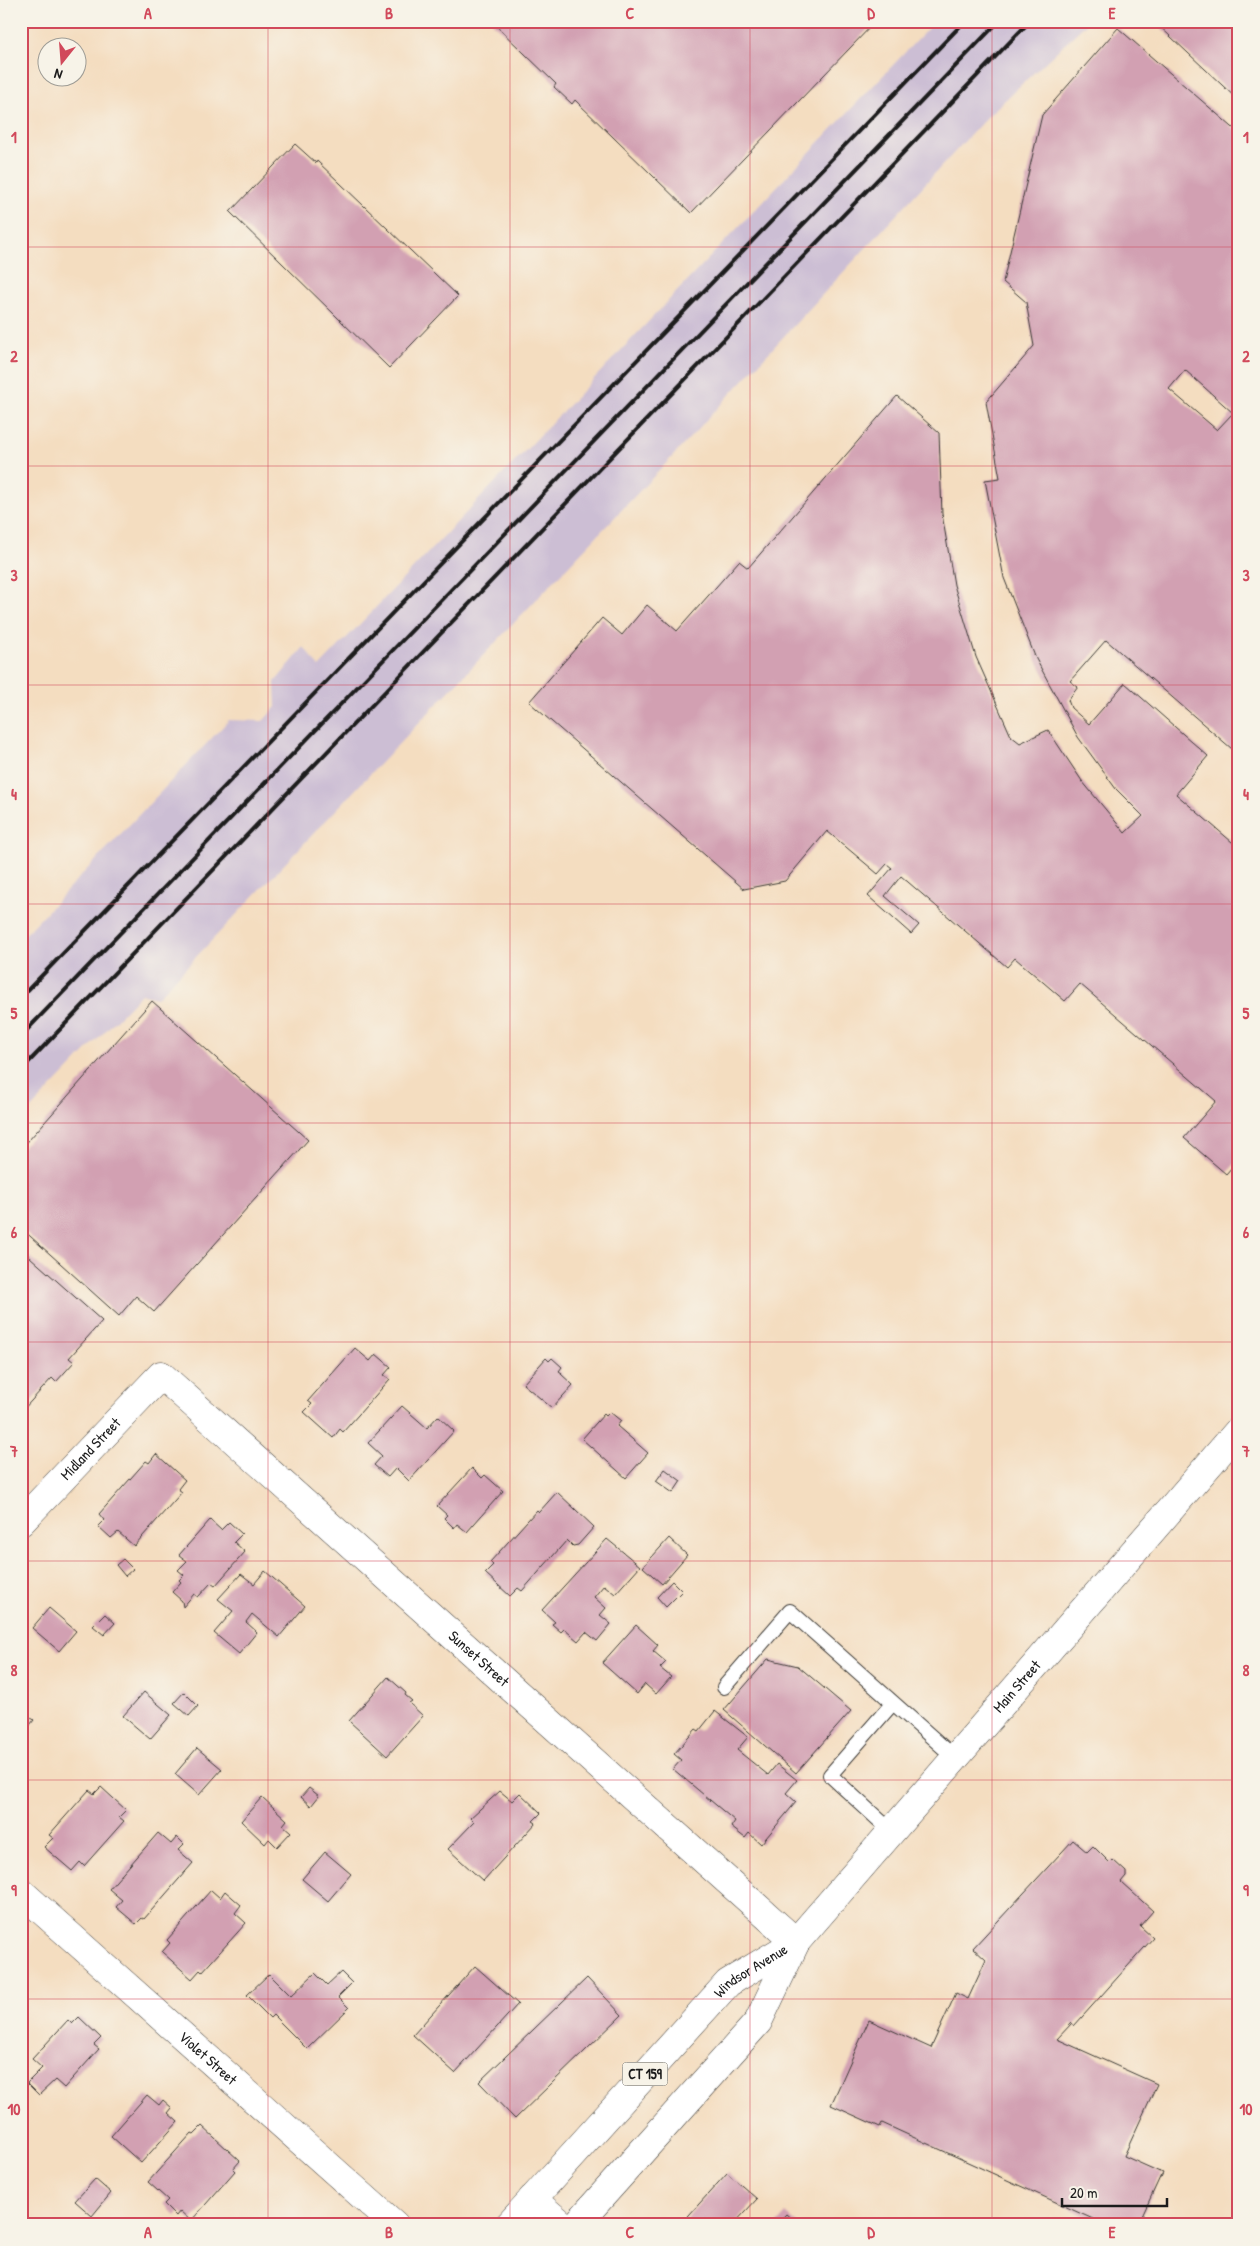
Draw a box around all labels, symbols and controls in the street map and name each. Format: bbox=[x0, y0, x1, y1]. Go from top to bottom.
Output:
text: A bbox=[144, 2, 152, 24]
text: B bbox=[385, 2, 393, 24]
text: C bbox=[626, 2, 635, 24]
text: D bbox=[867, 2, 875, 24]
text: E bbox=[1108, 2, 1116, 24]
north arrow bbox=[38, 38, 88, 88]
text: N bbox=[51, 65, 64, 85]
text: 1 bbox=[11, 126, 17, 148]
text: 1 bbox=[1243, 126, 1249, 148]
text: 2 bbox=[10, 345, 18, 367]
text: 2 bbox=[1242, 345, 1250, 367]
text: 3 bbox=[10, 564, 18, 586]
text: 3 bbox=[1242, 564, 1250, 586]
text: 4 bbox=[11, 783, 17, 805]
text: 4 bbox=[1243, 783, 1249, 805]
text: 5 bbox=[11, 1002, 18, 1024]
text: 5 bbox=[1243, 1002, 1250, 1024]
text: 6 bbox=[11, 1221, 18, 1243]
text: 6 bbox=[1243, 1221, 1250, 1243]
street label: Midland Street bbox=[55, 1412, 126, 1484]
text: 7 bbox=[9, 1440, 18, 1462]
text: 7 bbox=[1241, 1440, 1250, 1462]
street label: Sunset Street bbox=[444, 1626, 515, 1692]
street label: Main Street bbox=[988, 1655, 1046, 1717]
text: 8 bbox=[11, 1659, 18, 1681]
text: 8 bbox=[1243, 1659, 1250, 1681]
text: 9 bbox=[11, 1879, 17, 1901]
text: 9 bbox=[1243, 1879, 1249, 1901]
street label: Windsor Avenue bbox=[709, 1939, 791, 2002]
street label: Violet Street bbox=[174, 2026, 242, 2090]
road number: CT 159 bbox=[622, 2062, 668, 2086]
text: 10 bbox=[8, 2098, 20, 2120]
text: 10 bbox=[1240, 2098, 1252, 2120]
scale bar bbox=[1062, 2176, 1168, 2208]
text: 20 m bbox=[1070, 2182, 1097, 2203]
text: A bbox=[144, 2221, 152, 2243]
text: B bbox=[385, 2221, 393, 2243]
text: C bbox=[626, 2221, 635, 2243]
text: D bbox=[867, 2221, 875, 2243]
text: E bbox=[1108, 2221, 1116, 2243]

